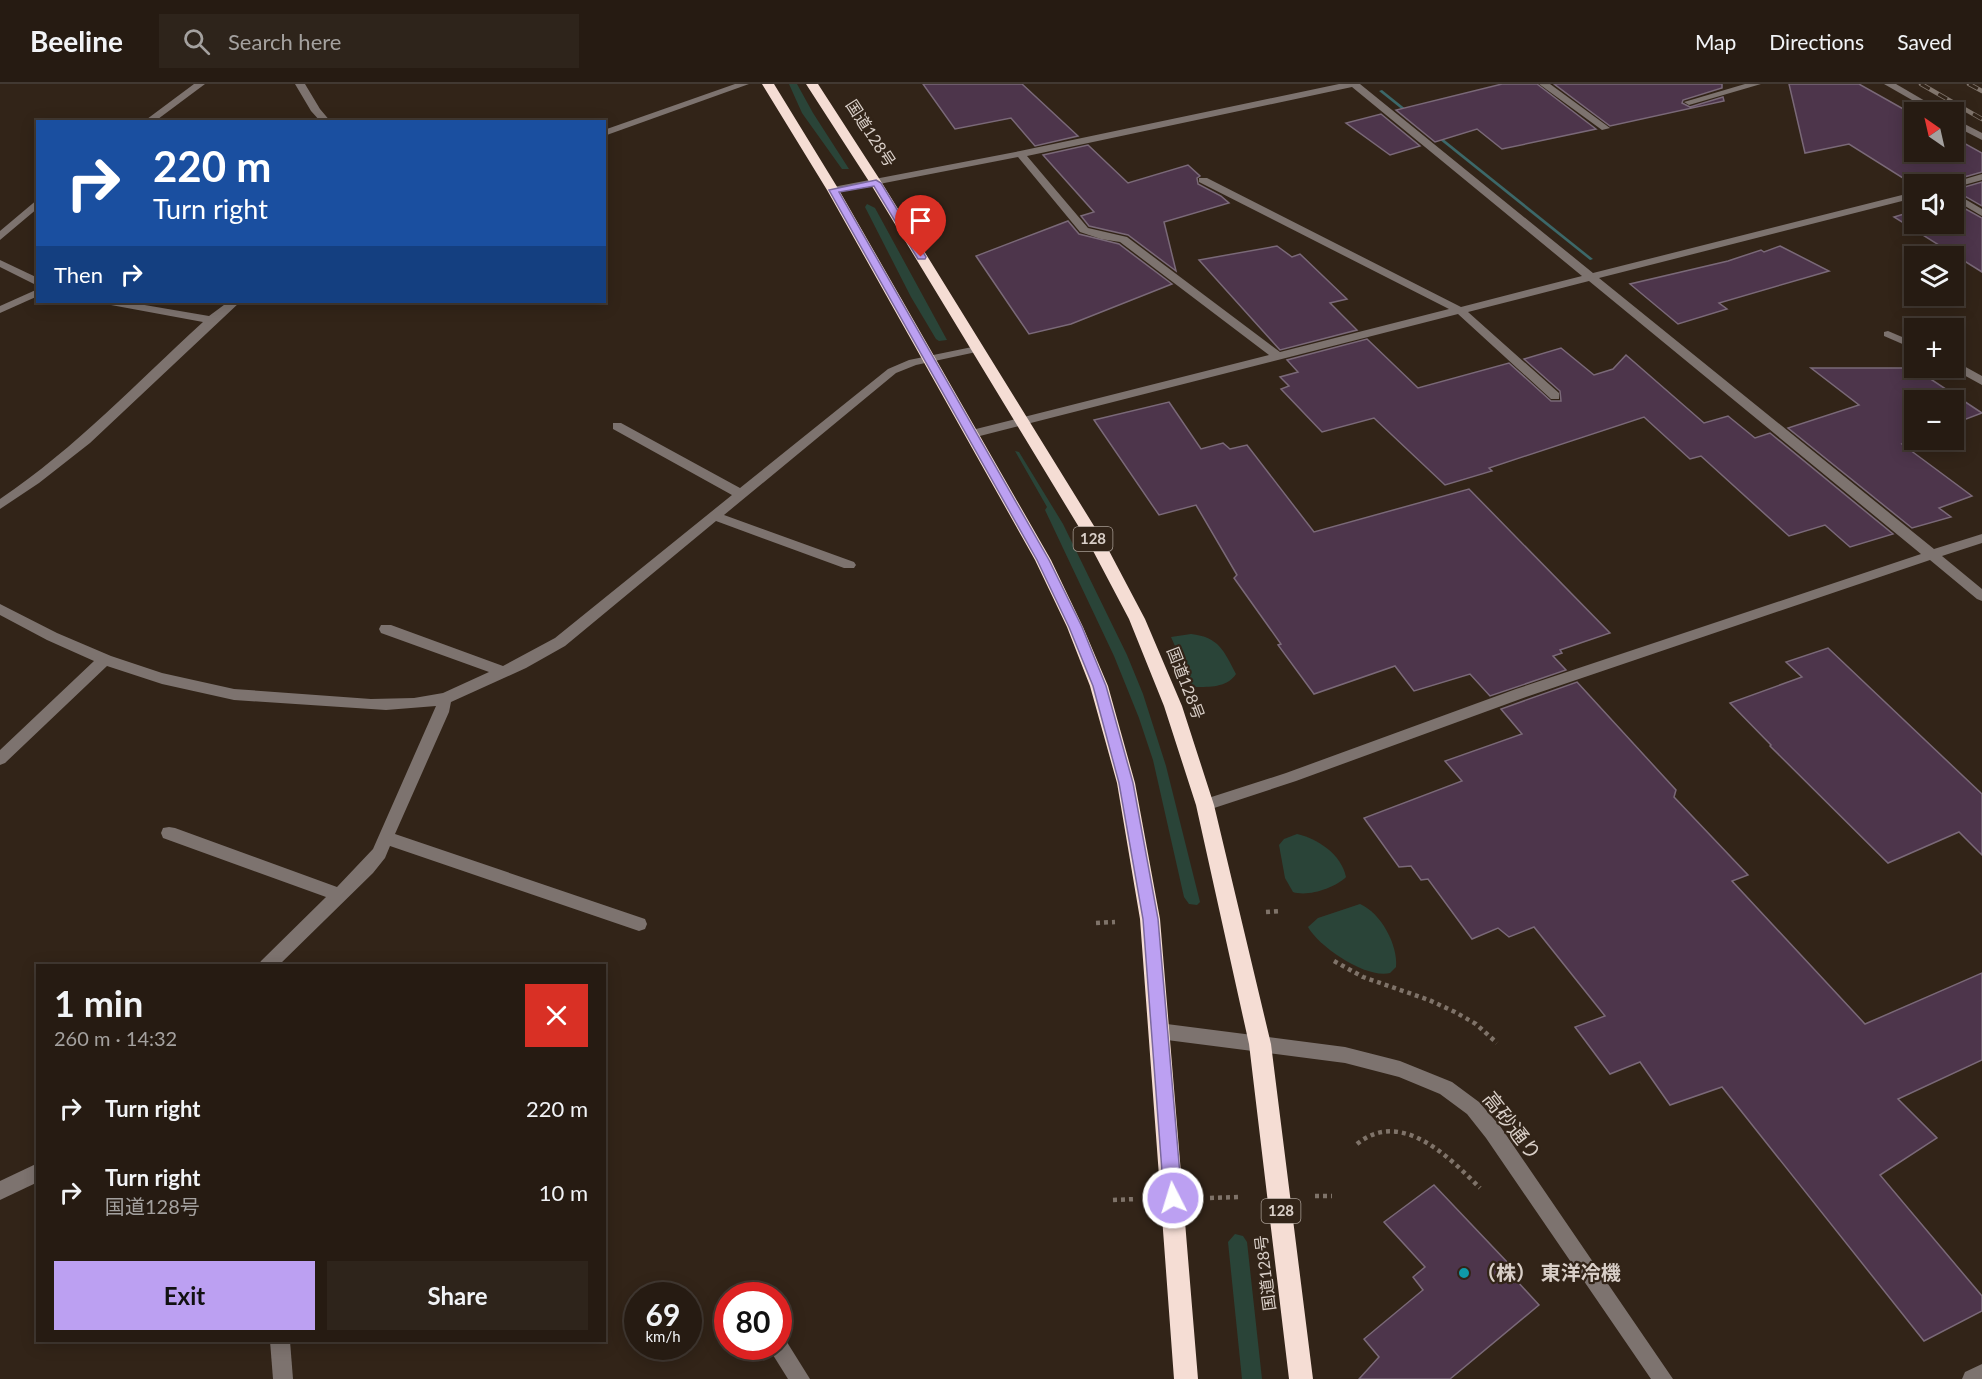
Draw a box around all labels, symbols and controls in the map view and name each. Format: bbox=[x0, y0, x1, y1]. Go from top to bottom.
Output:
search box bbox=[159, 14, 579, 68]
text: Beeline bbox=[30, 24, 123, 58]
icon: search bbox=[180, 25, 213, 58]
text: Search here bbox=[228, 28, 341, 55]
text: Map bbox=[1695, 29, 1736, 54]
text: Directions bbox=[1769, 29, 1864, 54]
text: Saved bbox=[1897, 29, 1952, 54]
street label: 国道128号 bbox=[843, 96, 900, 170]
north arrow bbox=[1904, 102, 1964, 162]
map controls bbox=[1904, 102, 1964, 450]
text: 220 m bbox=[153, 141, 271, 191]
icon: right bbox=[54, 144, 132, 222]
button: sound bbox=[1904, 174, 1964, 234]
text: Turn right bbox=[153, 192, 268, 225]
pin bbox=[895, 195, 946, 257]
icon: arrive bbox=[904, 204, 937, 237]
button: layers bbox=[1904, 246, 1964, 306]
icon: right bbox=[115, 258, 148, 291]
text: Then bbox=[54, 261, 103, 288]
button: + bbox=[1904, 318, 1964, 378]
button: − bbox=[1904, 390, 1964, 450]
road number: 128 bbox=[1074, 527, 1112, 551]
street label: 国道128号 bbox=[1164, 644, 1209, 722]
text: 1 min bbox=[54, 981, 143, 1025]
button: close bbox=[525, 984, 588, 1047]
text: 260 m · 14:32 bbox=[54, 1026, 177, 1050]
street label: 高砂通り bbox=[1479, 1086, 1547, 1164]
icon: right bbox=[54, 1092, 87, 1125]
text: Turn right bbox=[105, 1095, 200, 1122]
text: 220 m bbox=[526, 1095, 588, 1122]
text: Turn right bbox=[105, 1164, 200, 1191]
position arrow bbox=[1141, 1166, 1205, 1230]
icon: right bbox=[54, 1176, 87, 1209]
text: 10 m bbox=[539, 1179, 588, 1206]
text: 国道128号 bbox=[105, 1194, 200, 1218]
road number: 128 bbox=[1262, 1199, 1300, 1223]
street label: 国道128号 bbox=[1250, 1234, 1279, 1312]
place label: （株） 東洋冷機 bbox=[1476, 1260, 1621, 1284]
button: Exit bbox=[54, 1261, 315, 1330]
button: Share bbox=[327, 1261, 588, 1330]
marker: （株） 東洋冷機 bbox=[1457, 1266, 1471, 1280]
speed limit sign: 80 bbox=[714, 1282, 792, 1360]
text: 69 bbox=[646, 1296, 680, 1332]
text: km/h bbox=[645, 1327, 681, 1345]

